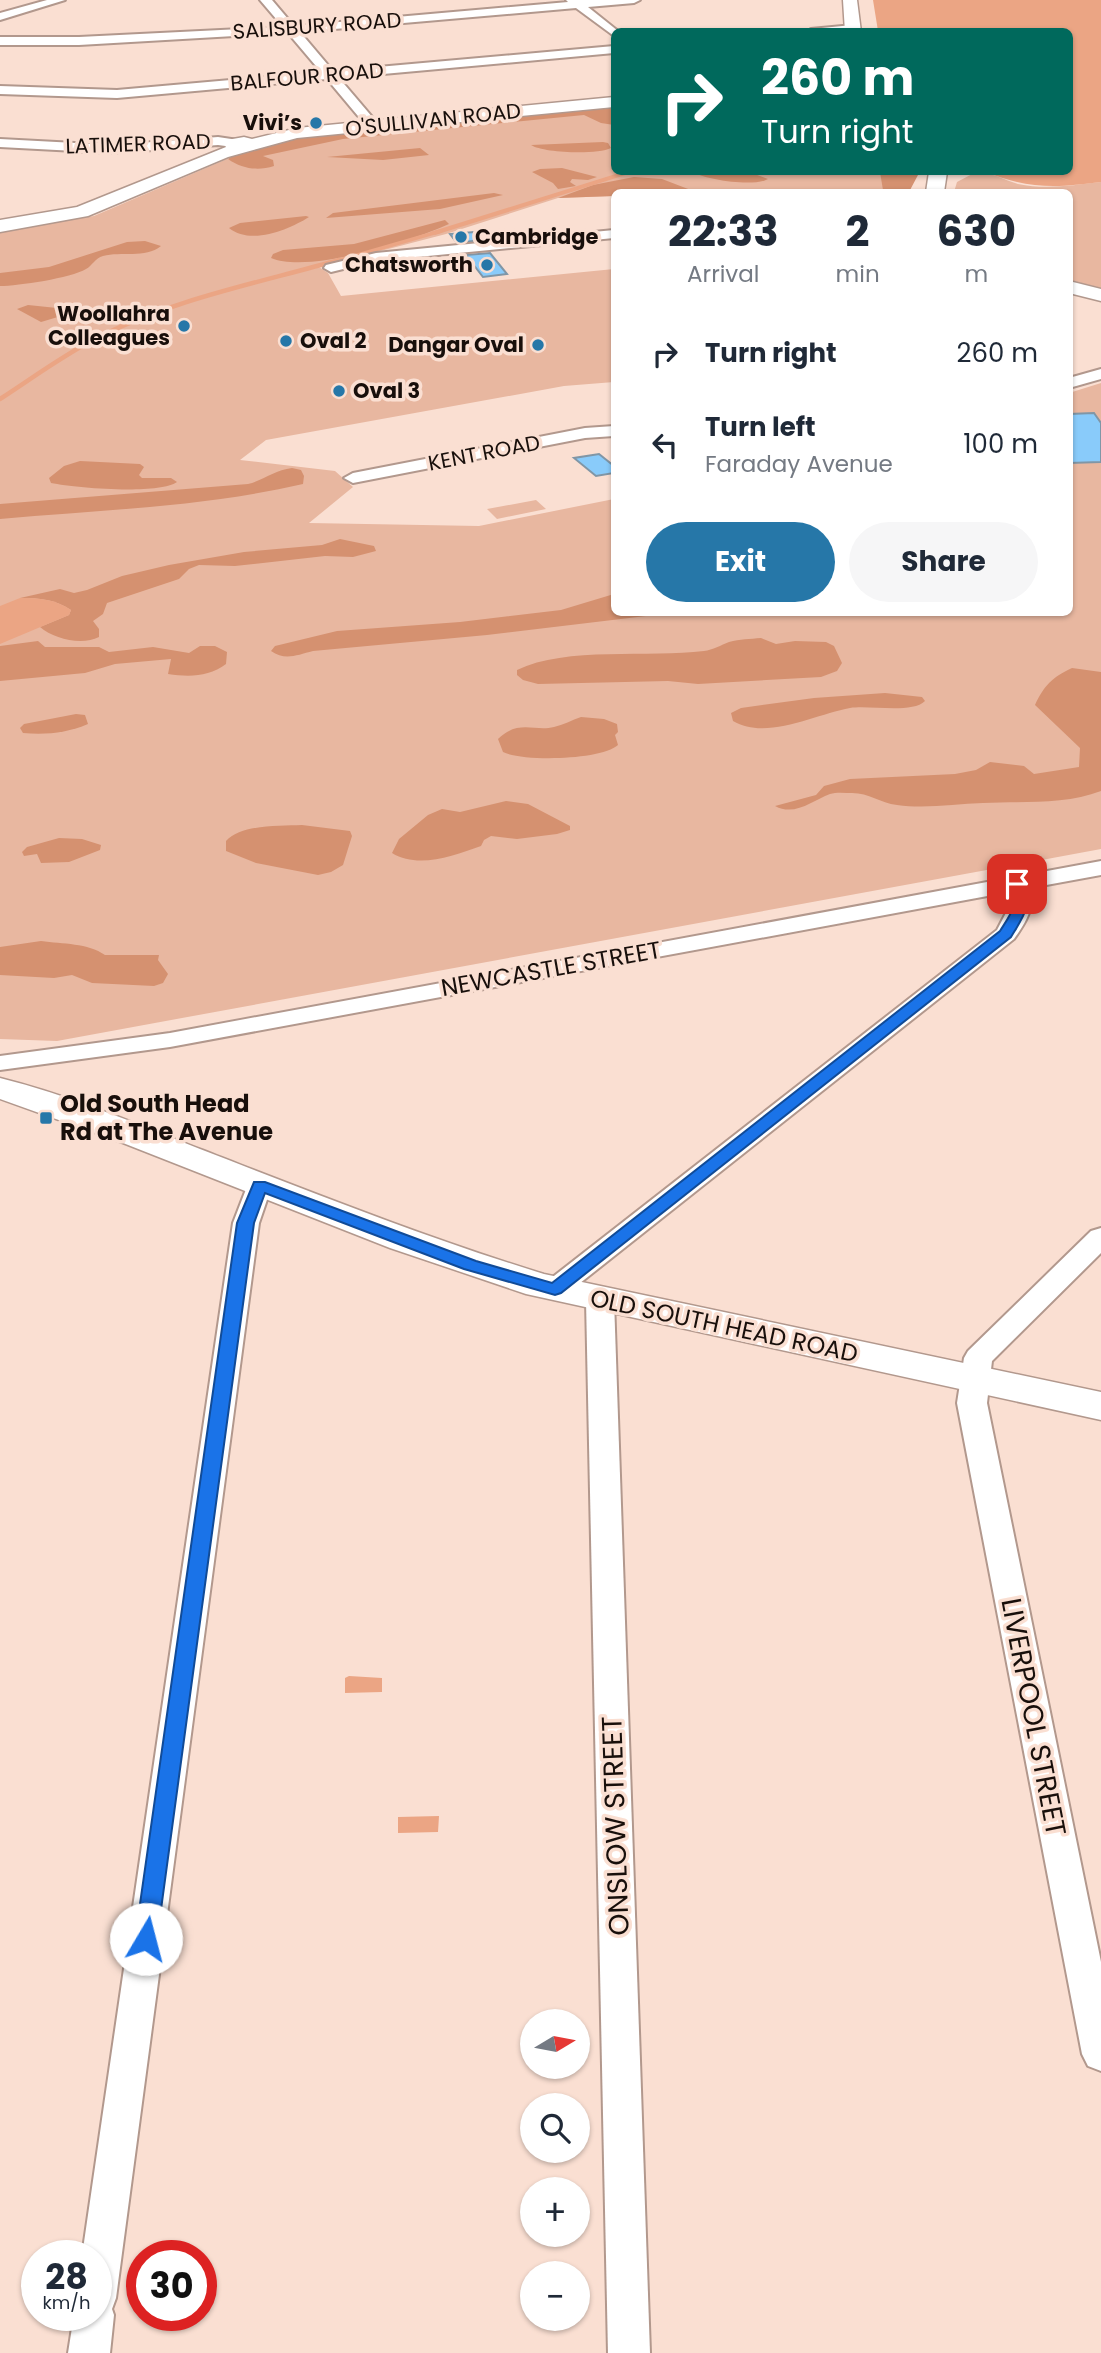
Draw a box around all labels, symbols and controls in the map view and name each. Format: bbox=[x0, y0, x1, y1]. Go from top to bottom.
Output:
street label: SALISBURY ROAD bbox=[232, 5, 402, 46]
text: 260 m bbox=[761, 44, 914, 112]
street label: BALFOUR ROAD bbox=[229, 55, 385, 98]
icon: right bbox=[646, 56, 737, 147]
street label: O'SULLIVAN ROAD bbox=[344, 96, 522, 143]
place label: Vivi’s bbox=[243, 108, 302, 137]
text: Turn right bbox=[761, 109, 913, 154]
marker: Vivi’s bbox=[308, 115, 324, 131]
street label: LATIMER ROAD bbox=[65, 126, 211, 161]
text: 22:33 bbox=[668, 202, 779, 261]
text: 2 bbox=[846, 202, 870, 261]
text: 630 bbox=[937, 202, 1016, 261]
place label: Cambridge bbox=[475, 222, 598, 251]
marker: Cambridge bbox=[453, 229, 469, 245]
place label: Chatsworth bbox=[345, 250, 473, 279]
marker: Chatsworth bbox=[479, 257, 495, 273]
text: Arrival bbox=[687, 258, 759, 290]
text: min bbox=[836, 258, 880, 290]
text: m bbox=[964, 258, 988, 290]
place label: Woollahra Colleagues bbox=[48, 299, 170, 352]
marker: Woollahra Colleagues bbox=[176, 318, 192, 334]
place label: Oval 2 bbox=[300, 326, 367, 355]
place label: Dangar Oval bbox=[388, 330, 524, 359]
marker: Oval 2 bbox=[278, 333, 294, 349]
icon: right bbox=[646, 335, 684, 373]
text: Turn right bbox=[705, 335, 837, 371]
text: 260 m bbox=[956, 335, 1038, 371]
marker: Dangar Oval bbox=[530, 337, 546, 353]
place label: Oval 3 bbox=[353, 376, 420, 405]
marker: Oval 3 bbox=[331, 383, 347, 399]
text: Turn left bbox=[705, 409, 816, 445]
icon: left bbox=[646, 426, 684, 464]
text: 100 m bbox=[963, 426, 1038, 462]
street label: KENT ROAD bbox=[425, 427, 542, 478]
text: Faraday Avenue bbox=[705, 448, 893, 480]
button: Exit bbox=[646, 522, 835, 602]
button: Share bbox=[849, 522, 1038, 602]
pin bbox=[987, 854, 1047, 914]
icon: arrive bbox=[998, 865, 1036, 903]
street label: NEWCASTLE STREET bbox=[438, 933, 663, 1004]
place label: Old South Head Rd at The Avenue bbox=[60, 1087, 273, 1148]
marker: Old South Head Rd at The Avenue bbox=[38, 1110, 54, 1126]
street label: OLD SOUTH HEAD ROAD bbox=[587, 1281, 861, 1370]
street label: LIVERPOOL STREET bbox=[991, 1595, 1076, 1839]
street label: ONSLOW STREET bbox=[592, 1716, 639, 1936]
position arrow bbox=[109, 1902, 183, 1976]
north arrow bbox=[520, 2009, 590, 2079]
map controls bbox=[520, 2009, 590, 2331]
button: search bbox=[520, 2093, 590, 2163]
button: + bbox=[520, 2177, 590, 2247]
speed limit sign: 30 bbox=[126, 2240, 217, 2331]
text: 28 bbox=[45, 2252, 88, 2301]
button: − bbox=[520, 2261, 590, 2331]
text: km/h bbox=[43, 2290, 90, 2315]

